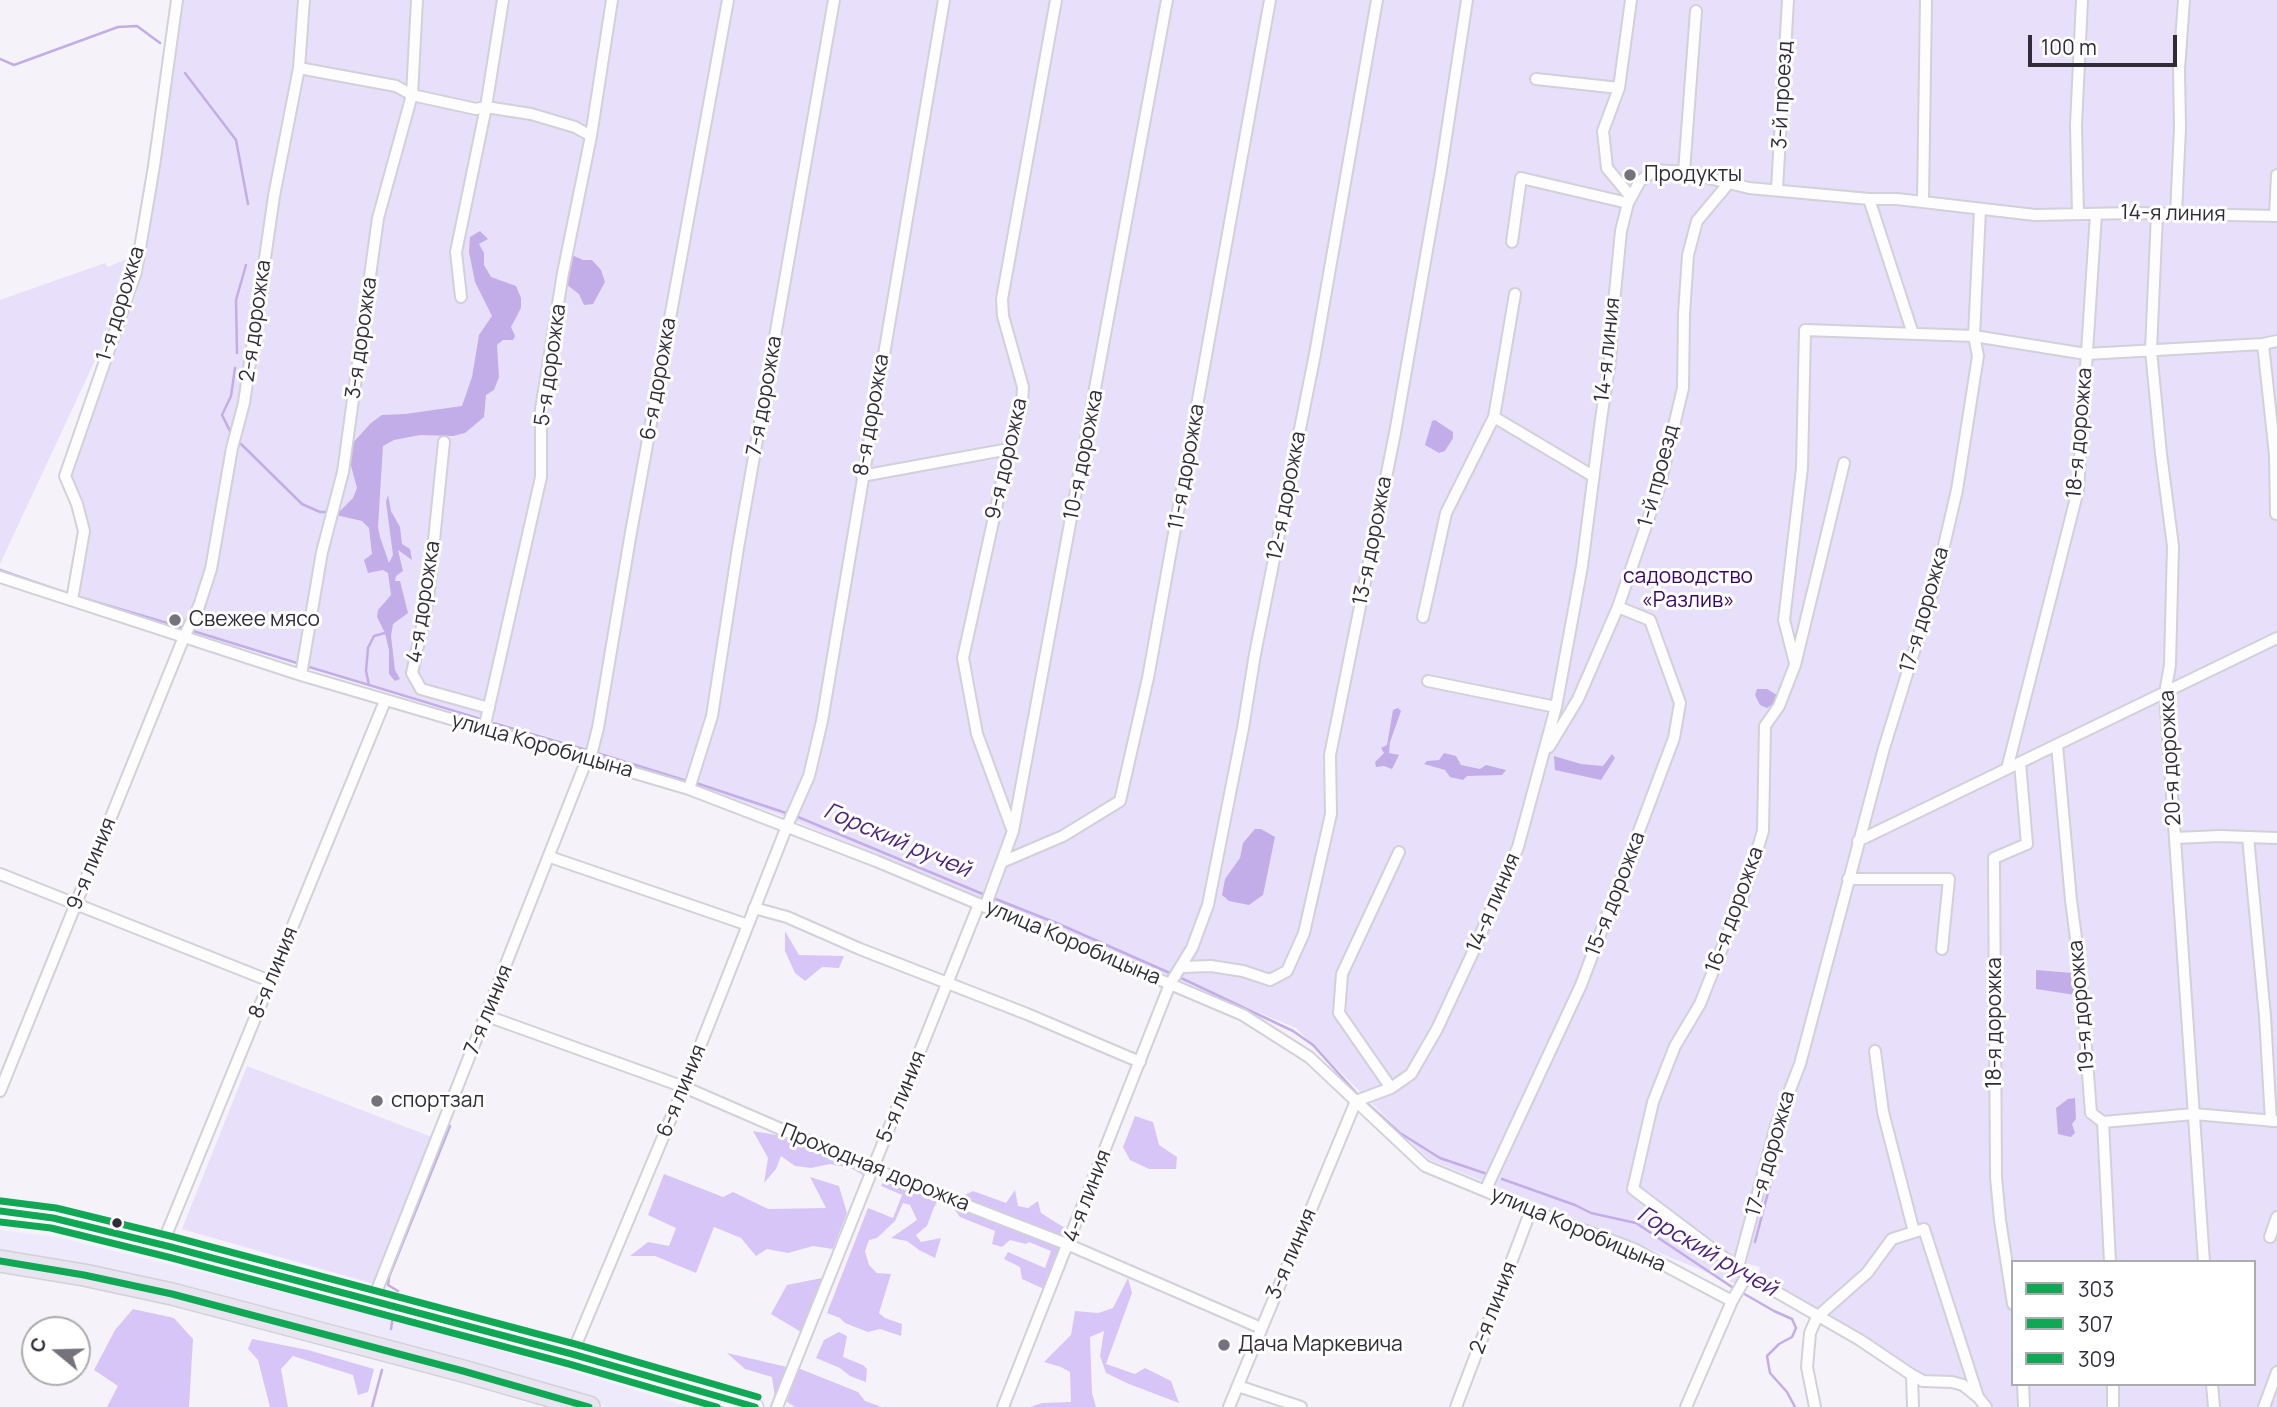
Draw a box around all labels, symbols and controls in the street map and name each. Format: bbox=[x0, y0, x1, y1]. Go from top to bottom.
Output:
scale bar bbox=[2032, 21, 2181, 65]
text: 100 m bbox=[2041, 33, 2097, 61]
street label: 3-й проезд bbox=[1768, 40, 1798, 150]
place label: Продукты bbox=[1644, 162, 1742, 188]
marker: Продукты bbox=[1622, 167, 1638, 183]
street label: 14-я линия bbox=[2120, 200, 2226, 228]
street label: 1-я дорожка bbox=[92, 243, 150, 365]
street label: 2-я дорожка bbox=[235, 258, 277, 384]
street label: 3-я дорожка bbox=[341, 276, 383, 400]
street label: 14-я линия bbox=[1590, 296, 1626, 404]
street label: 5-я дорожка bbox=[530, 302, 572, 428]
street label: 6-я дорожка bbox=[636, 316, 682, 442]
street label: 7-я дорожка bbox=[742, 334, 788, 458]
street label: 8-я дорожка bbox=[849, 352, 895, 478]
street label: 18-я дорожка bbox=[2062, 366, 2098, 500]
street label: 10-я дорожка bbox=[1059, 388, 1109, 522]
street label: 9-я дорожка bbox=[981, 396, 1033, 522]
street label: 11-я дорожка bbox=[1164, 402, 1210, 532]
street label: 1-й проезд bbox=[1633, 422, 1685, 530]
street label: 12-я дорожка bbox=[1262, 429, 1312, 563]
street label: 13-я дорожка bbox=[1348, 474, 1398, 608]
street label: 4-я дорожка bbox=[402, 539, 446, 665]
street label: 17-я дорожка bbox=[1895, 544, 1955, 676]
park label: садоводство «Разлив» bbox=[1623, 564, 1753, 614]
place label: Свежее мясо bbox=[189, 607, 320, 633]
marker: Свежее мясо bbox=[167, 612, 183, 628]
street label: 20-я дорожка bbox=[2155, 690, 2187, 826]
street label: улица Коробицына bbox=[448, 708, 636, 784]
water label: Горский ручей bbox=[819, 798, 975, 884]
street label: 9-я линия bbox=[62, 814, 122, 914]
street label: 15-я дорожка bbox=[1581, 828, 1651, 960]
street label: 16-я дорожка bbox=[1701, 844, 1769, 976]
street label: 14-я линия bbox=[1462, 850, 1526, 956]
street label: улица Коробицына bbox=[982, 895, 1164, 991]
street label: 8-я линия bbox=[244, 923, 304, 1023]
street label: 19-я дорожка bbox=[2064, 939, 2100, 1073]
street label: 18-я дорожка bbox=[1982, 957, 2008, 1089]
street label: 7-я линия bbox=[460, 961, 518, 1059]
street label: 6-я линия bbox=[652, 1041, 712, 1141]
street label: 5-я линия bbox=[872, 1047, 932, 1147]
place label: спортзал bbox=[391, 1088, 484, 1114]
street label: 17-я дорожка bbox=[1741, 1088, 1801, 1220]
marker: спортзал bbox=[369, 1093, 385, 1109]
street label: Проходная дорожка bbox=[777, 1119, 973, 1217]
street label: 4-я линия bbox=[1059, 1146, 1117, 1246]
street label: улица Коробицына bbox=[1487, 1182, 1669, 1278]
water label: Горский ручей bbox=[1632, 1201, 1782, 1303]
street label: 3-я линия bbox=[1262, 1205, 1322, 1303]
unlabelled marker bbox=[110, 1216, 124, 1230]
street label: 2-я линия bbox=[1465, 1258, 1523, 1358]
legend bbox=[2011, 1260, 2256, 1386]
text: 303 bbox=[2078, 1275, 2114, 1303]
text: 307 bbox=[2078, 1310, 2113, 1338]
north arrow bbox=[21, 1316, 91, 1386]
place label: Дача Маркевича bbox=[1238, 1332, 1403, 1358]
text: С bbox=[23, 1334, 53, 1356]
marker: Дача Маркевича bbox=[1216, 1337, 1232, 1353]
text: 309 bbox=[2078, 1345, 2115, 1373]

